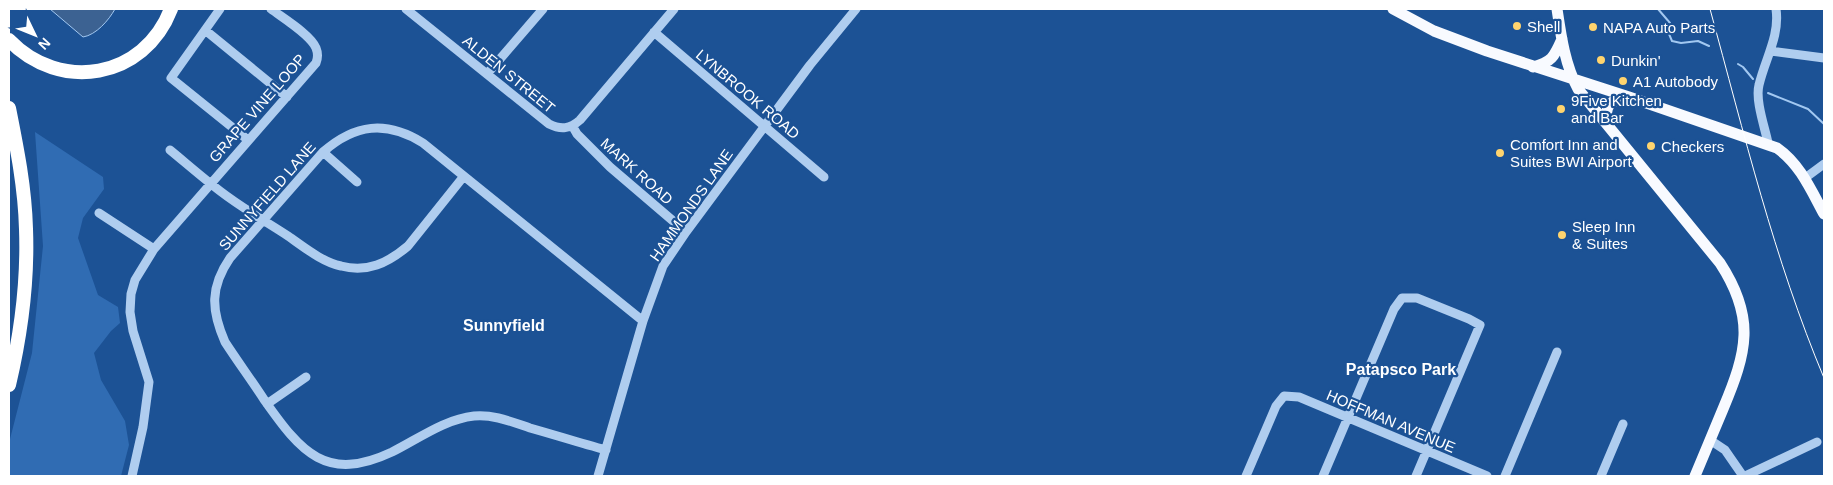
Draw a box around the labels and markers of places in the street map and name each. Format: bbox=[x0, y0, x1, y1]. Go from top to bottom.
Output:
place label: Shell bbox=[1527, 18, 1560, 35]
place label: NAPA Auto Parts bbox=[1603, 19, 1715, 36]
marker: Shell bbox=[1511, 20, 1523, 32]
marker: NAPA Auto Parts bbox=[1587, 21, 1599, 33]
place label: Dunkin' bbox=[1611, 52, 1661, 69]
marker: Dunkin' bbox=[1595, 54, 1607, 66]
place label: A1 Autobody bbox=[1633, 73, 1719, 90]
marker: A1 Autobody bbox=[1617, 75, 1629, 87]
place label: 9Five Kitchen and Bar bbox=[1571, 92, 1662, 126]
marker: 9Five Kitchen and Bar bbox=[1555, 103, 1567, 115]
place label: Comfort Inn and Suites BWI Airport bbox=[1510, 136, 1633, 170]
place label: Checkers bbox=[1661, 138, 1724, 155]
marker: Checkers bbox=[1645, 140, 1657, 152]
marker: Comfort Inn and Suites BWI Airport bbox=[1494, 147, 1506, 159]
place label: Sleep Inn & Suites bbox=[1572, 218, 1635, 252]
marker: Sleep Inn & Suites bbox=[1556, 229, 1568, 241]

